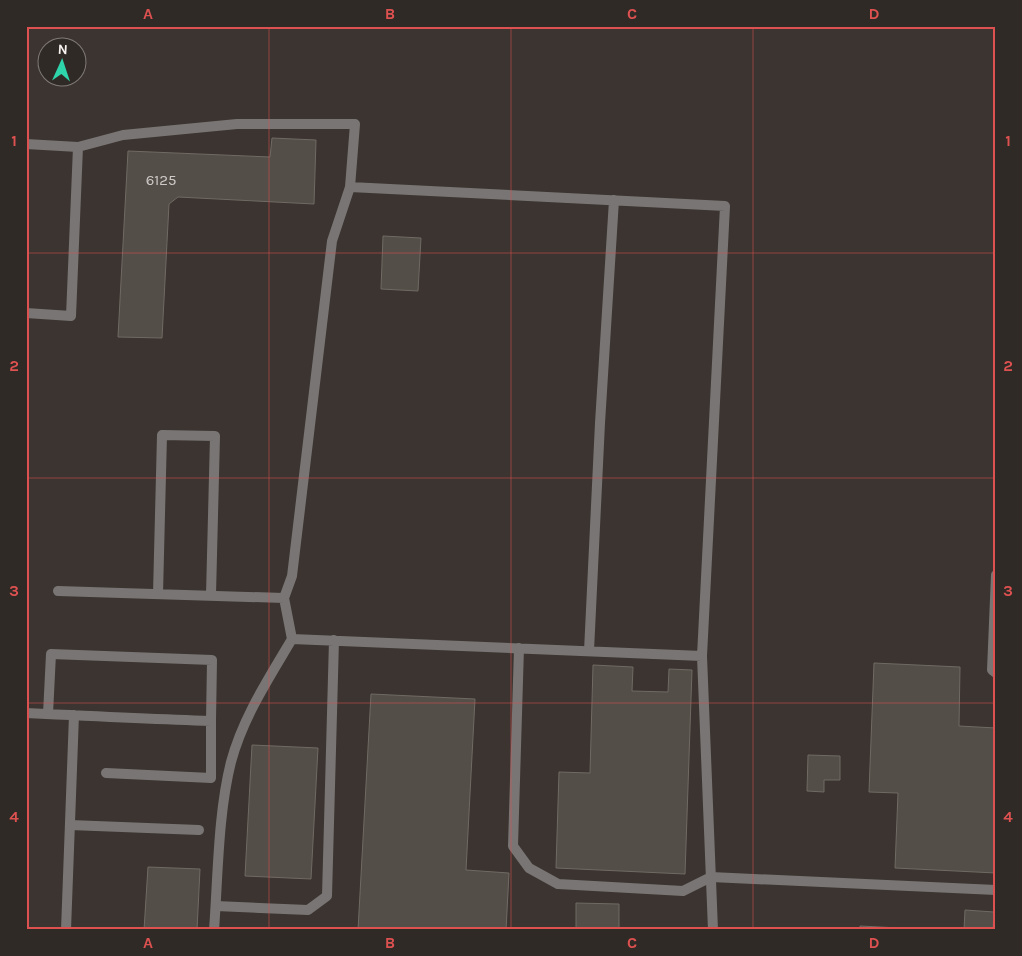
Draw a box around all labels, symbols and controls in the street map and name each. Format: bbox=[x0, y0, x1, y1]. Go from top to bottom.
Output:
text: A bbox=[143, 4, 153, 23]
text: B bbox=[385, 4, 395, 23]
text: C bbox=[627, 4, 637, 23]
text: D bbox=[869, 4, 880, 23]
north arrow bbox=[38, 38, 88, 88]
text: N bbox=[57, 41, 68, 58]
text: 1 bbox=[11, 131, 17, 150]
text: 1 bbox=[1005, 131, 1011, 150]
house number: 6125 bbox=[146, 171, 176, 189]
text: 2 bbox=[9, 356, 19, 375]
text: 2 bbox=[1003, 356, 1013, 375]
text: 3 bbox=[9, 581, 19, 600]
text: 3 bbox=[1003, 581, 1013, 600]
text: 4 bbox=[9, 807, 19, 826]
text: 4 bbox=[1003, 807, 1013, 826]
text: A bbox=[143, 933, 153, 952]
text: B bbox=[385, 933, 395, 952]
text: C bbox=[627, 933, 637, 952]
text: D bbox=[869, 933, 880, 952]

